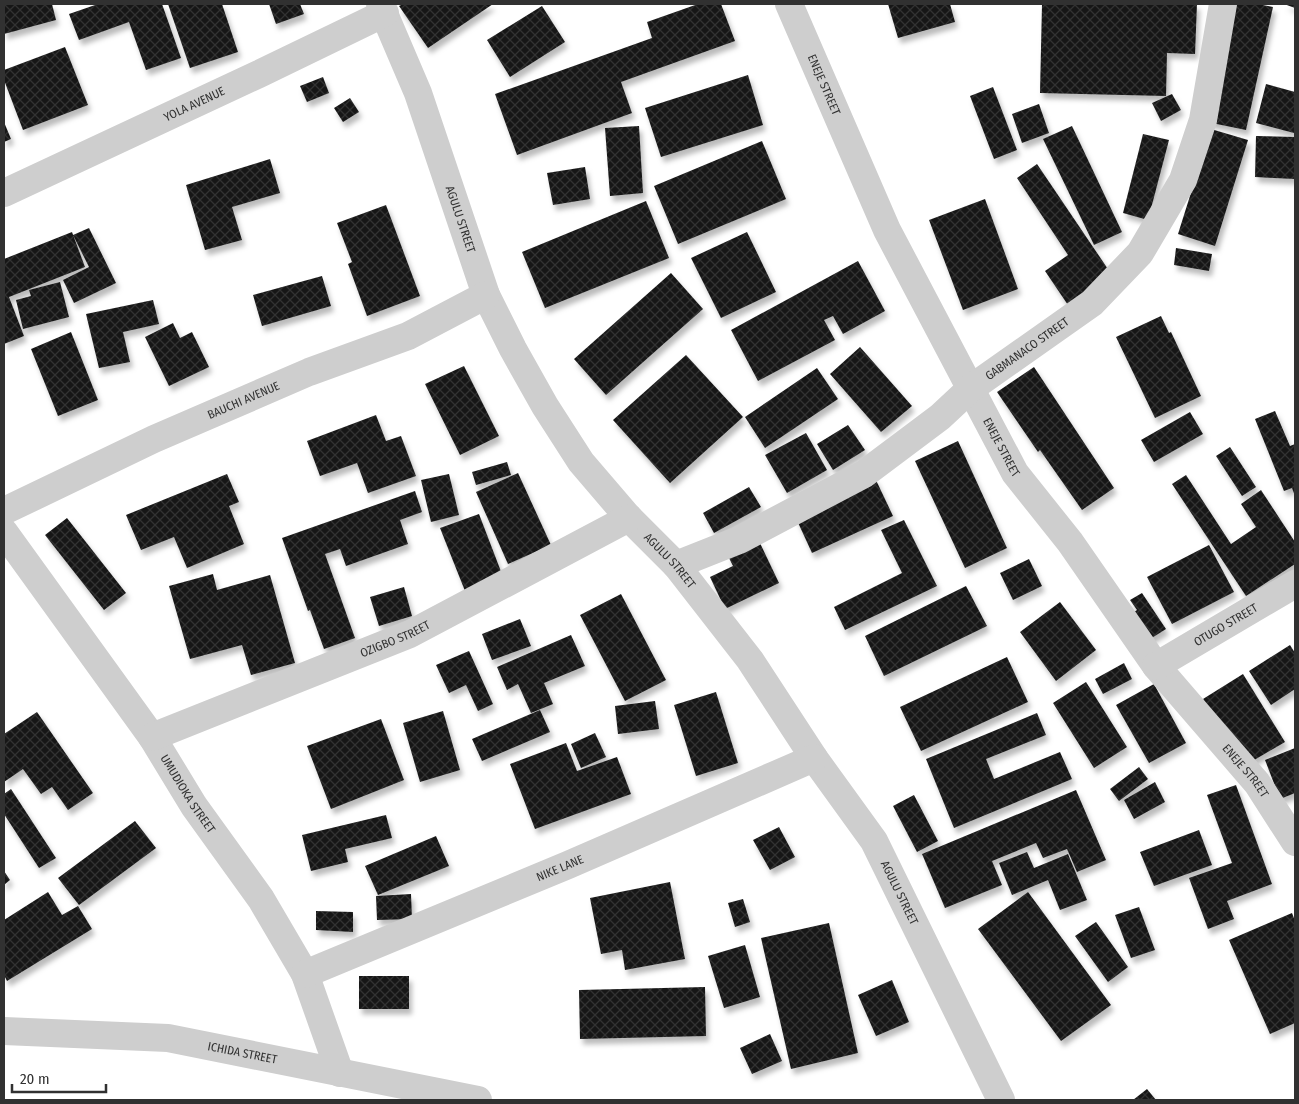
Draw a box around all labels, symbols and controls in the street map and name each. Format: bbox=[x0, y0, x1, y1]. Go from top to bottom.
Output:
street label: ENEJE STREET bbox=[805, 52, 844, 118]
street label: YOLA AVENUE bbox=[162, 84, 227, 124]
street label: AGULU STREET bbox=[443, 184, 478, 255]
street label: GABMANACO STREET bbox=[983, 314, 1072, 383]
street label: BAUCHI AVENUE bbox=[205, 378, 282, 422]
street label: ENEJE STREET bbox=[980, 415, 1023, 480]
street label: AGULU STREET bbox=[641, 530, 699, 591]
street label: OTUGO STREET bbox=[1191, 600, 1261, 649]
street label: OZIGBO STREET bbox=[358, 618, 433, 660]
street label: ENEJE STREET bbox=[1220, 741, 1272, 800]
street label: UMUDIOKA STREET bbox=[157, 752, 218, 836]
street label: NIKE LANE bbox=[534, 852, 586, 884]
street label: AGULU STREET bbox=[878, 858, 921, 928]
street label: ICHIDA STREET bbox=[207, 1039, 279, 1067]
scale bar bbox=[12, 1062, 106, 1094]
text: 20 m bbox=[20, 1070, 50, 1088]

